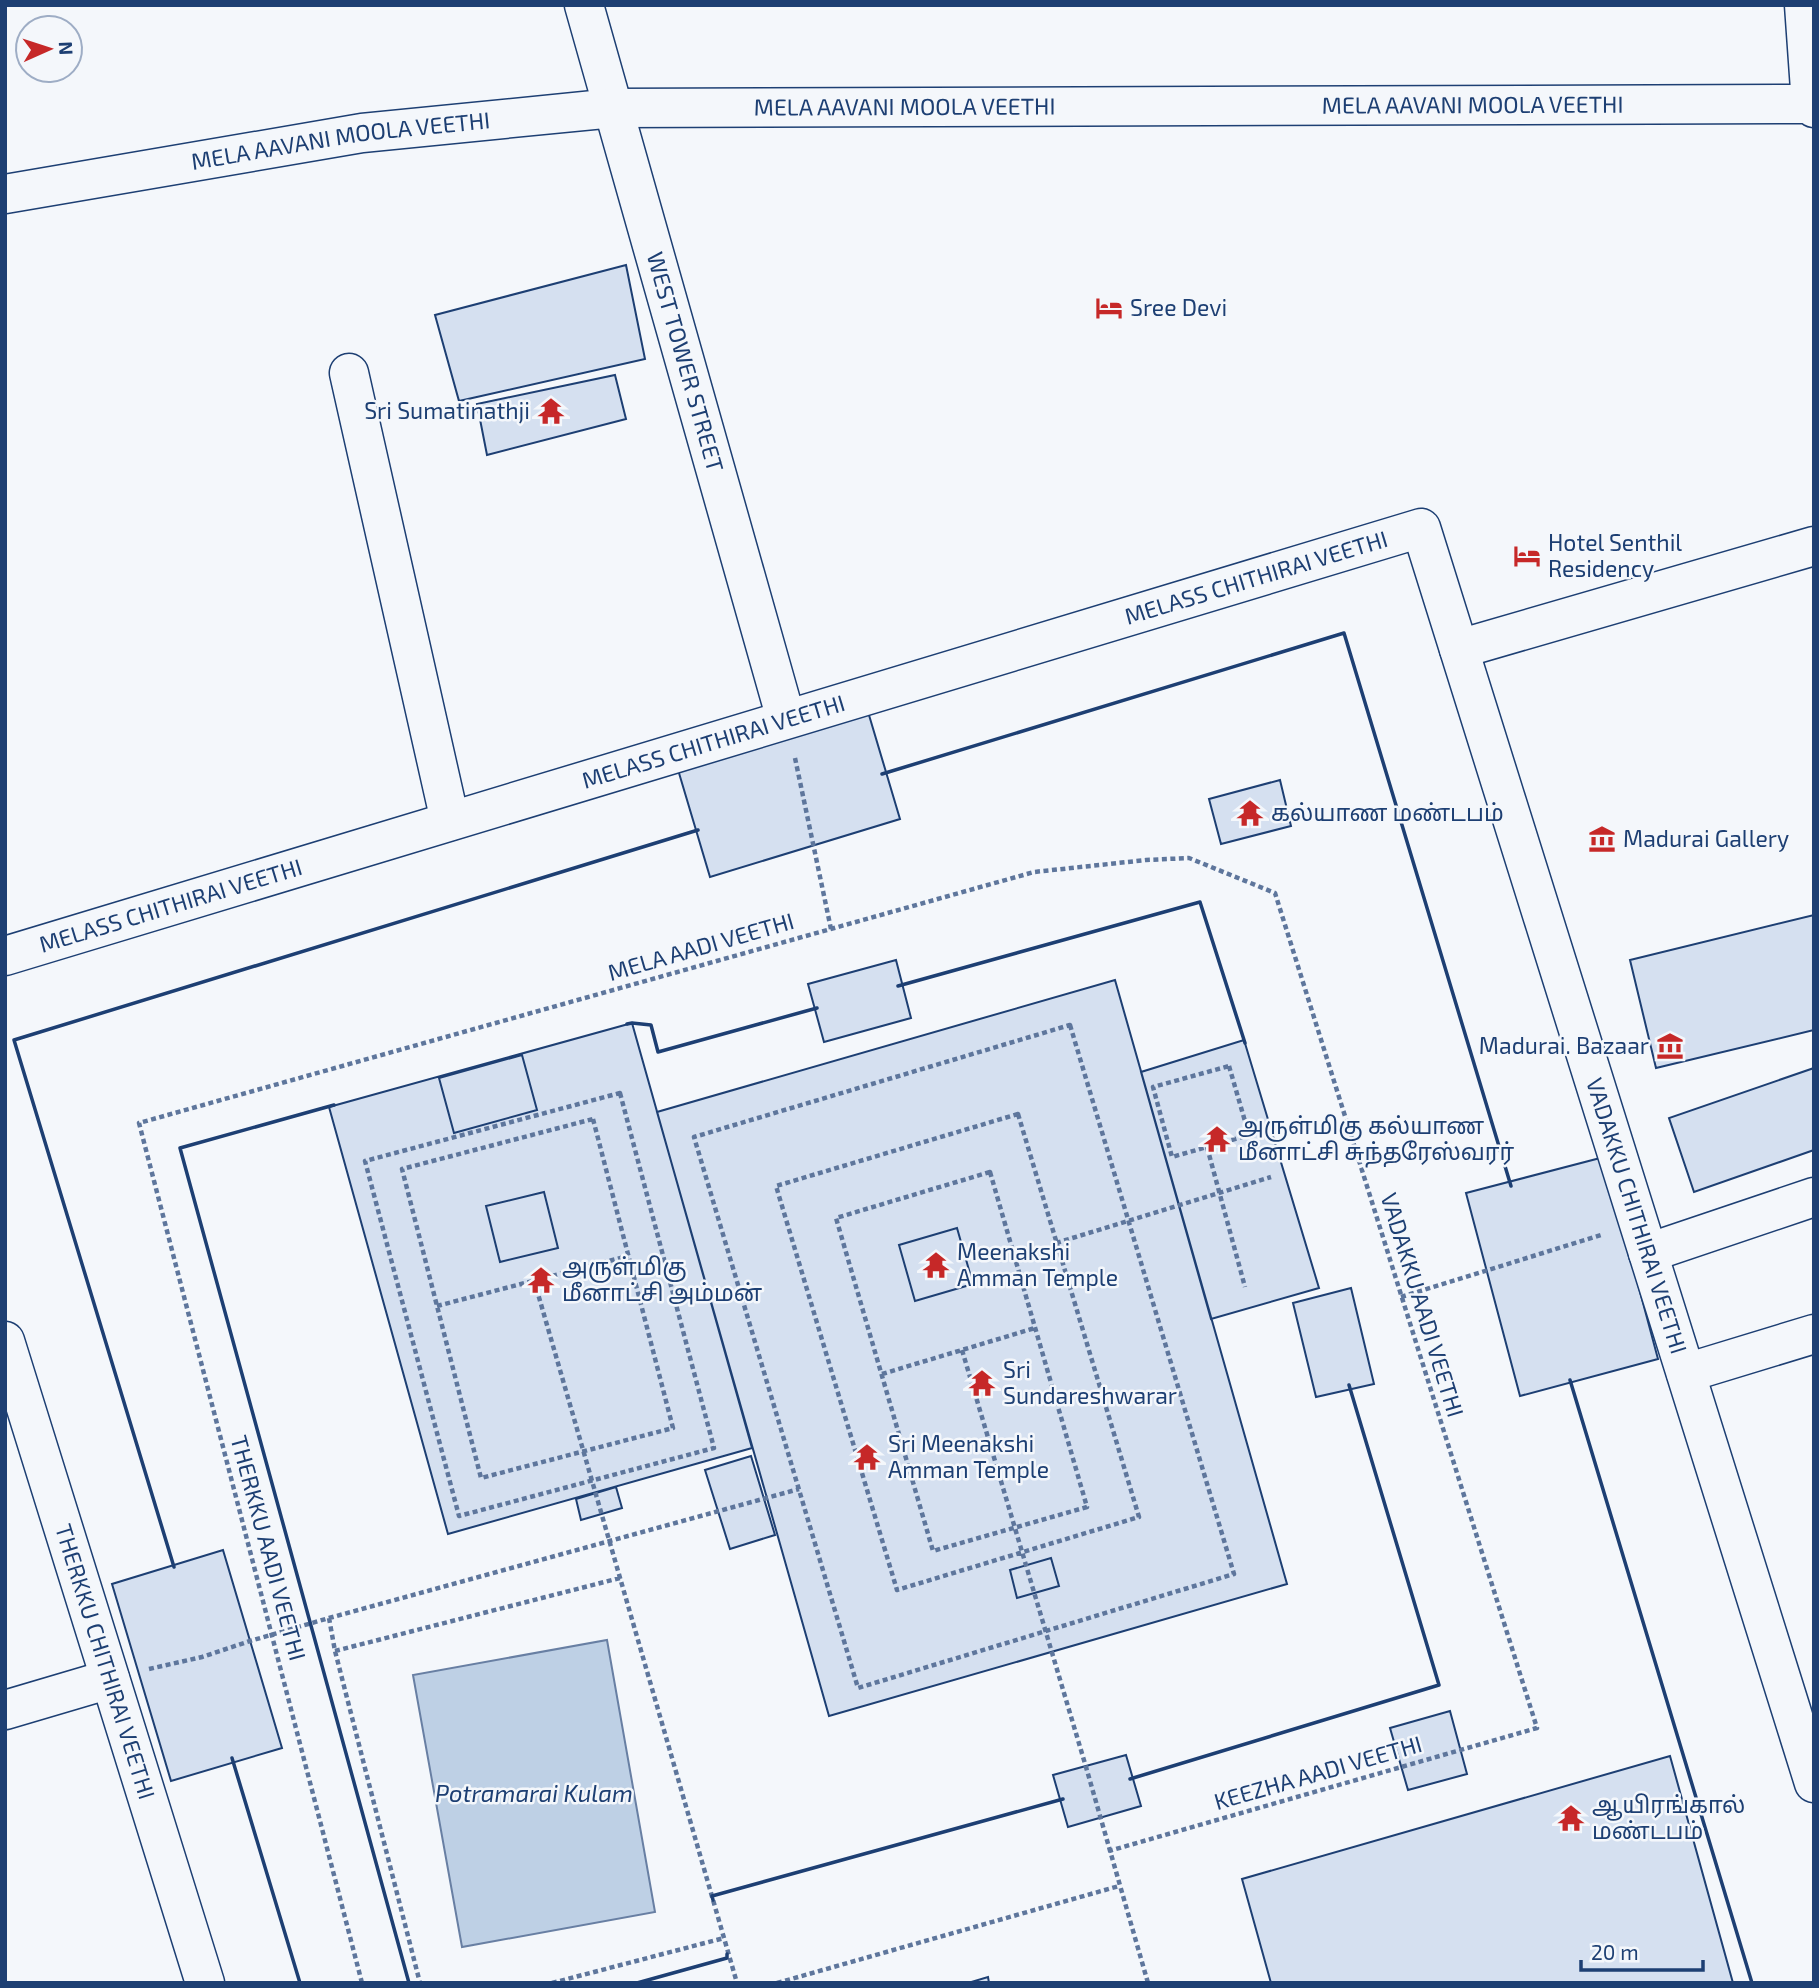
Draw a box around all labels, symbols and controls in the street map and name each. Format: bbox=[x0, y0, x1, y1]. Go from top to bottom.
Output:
north arrow bbox=[14, 14, 84, 84]
text: N bbox=[55, 41, 78, 56]
street label: MELA AAVANI MOOLA VEETHI bbox=[1322, 90, 1623, 119]
street label: MELA AAVANI MOOLA VEETHI bbox=[754, 92, 1055, 121]
street label: MELA AAVANI MOOLA VEETHI bbox=[189, 105, 491, 175]
street label: WEST TOWER STREET bbox=[642, 249, 730, 475]
hotel icon: Sree Devi bbox=[1094, 293, 1124, 323]
place label: Sree Devi bbox=[1130, 293, 1227, 321]
place label: Sri Sumatinathji bbox=[364, 396, 530, 424]
temple icon: Sri Sumatinathji bbox=[536, 396, 566, 426]
street label: MELASS CHITHIRAI VEETHI bbox=[1121, 524, 1391, 630]
place label: Hotel Senthil Residency bbox=[1548, 528, 1682, 582]
hotel icon: Hotel Senthil Residency bbox=[1512, 541, 1542, 571]
street label: MELASS CHITHIRAI VEETHI bbox=[578, 688, 848, 794]
temple icon: கல்யாண மண்டபம் bbox=[1235, 798, 1265, 828]
place label: கல்யாண மண்டபம் bbox=[1271, 798, 1504, 826]
museum icon: Madurai Gallery bbox=[1587, 824, 1617, 854]
place label: Madurai Gallery bbox=[1623, 824, 1789, 852]
street label: MELASS CHITHIRAI VEETHI bbox=[36, 852, 305, 958]
street label: MELA AADI VEETHI bbox=[604, 906, 797, 986]
place label: Madurai. Bazaar bbox=[1479, 1031, 1649, 1059]
museum icon: Madurai. Bazaar bbox=[1655, 1031, 1685, 1061]
street label: VADAKKU CHITHIRAI VEETHI bbox=[1581, 1074, 1694, 1357]
place label: அருள்மிகு கல்யாண மீனாட்சி சுந்தரேஸ்வரர் bbox=[1238, 1111, 1514, 1168]
temple icon: அருள்மிகு கல்யாண மீனாட்சி சுந்தரேஸ்வரர் bbox=[1202, 1124, 1232, 1154]
street label: VADAKKU AADI VEETHI bbox=[1375, 1189, 1470, 1420]
place label: Meenakshi Amman Temple bbox=[957, 1237, 1118, 1291]
temple icon: Meenakshi Amman Temple bbox=[921, 1250, 951, 1280]
place label: அருள்மிகு மீனாட்சி அம்மன் bbox=[562, 1252, 762, 1306]
temple icon: அருள்மிகு மீனாட்சி அம்மன் bbox=[526, 1265, 556, 1295]
place label: Sri Sundareshwarar bbox=[1003, 1355, 1177, 1409]
temple icon: Sri Sundareshwarar bbox=[967, 1368, 997, 1398]
place label: Sri Meenakshi Amman Temple bbox=[888, 1429, 1049, 1483]
street label: THERKKU AADI VEETHI bbox=[225, 1432, 313, 1663]
temple icon: Sri Meenakshi Amman Temple bbox=[852, 1442, 882, 1472]
street label: THERKKU CHITHIRAI VEETHI bbox=[50, 1521, 162, 1802]
street label: KEEZHA AADI VEETHI bbox=[1211, 1729, 1425, 1815]
water label: Potramarai Kulam bbox=[435, 1778, 633, 1807]
place label: ஆயிரங்கால் மண்டபம் bbox=[1592, 1790, 1745, 1844]
temple icon: ஆயிரங்கால் மண்டபம் bbox=[1556, 1803, 1586, 1833]
scale bar bbox=[1581, 1928, 1703, 1972]
text: 20 m bbox=[1591, 1939, 1639, 1964]

